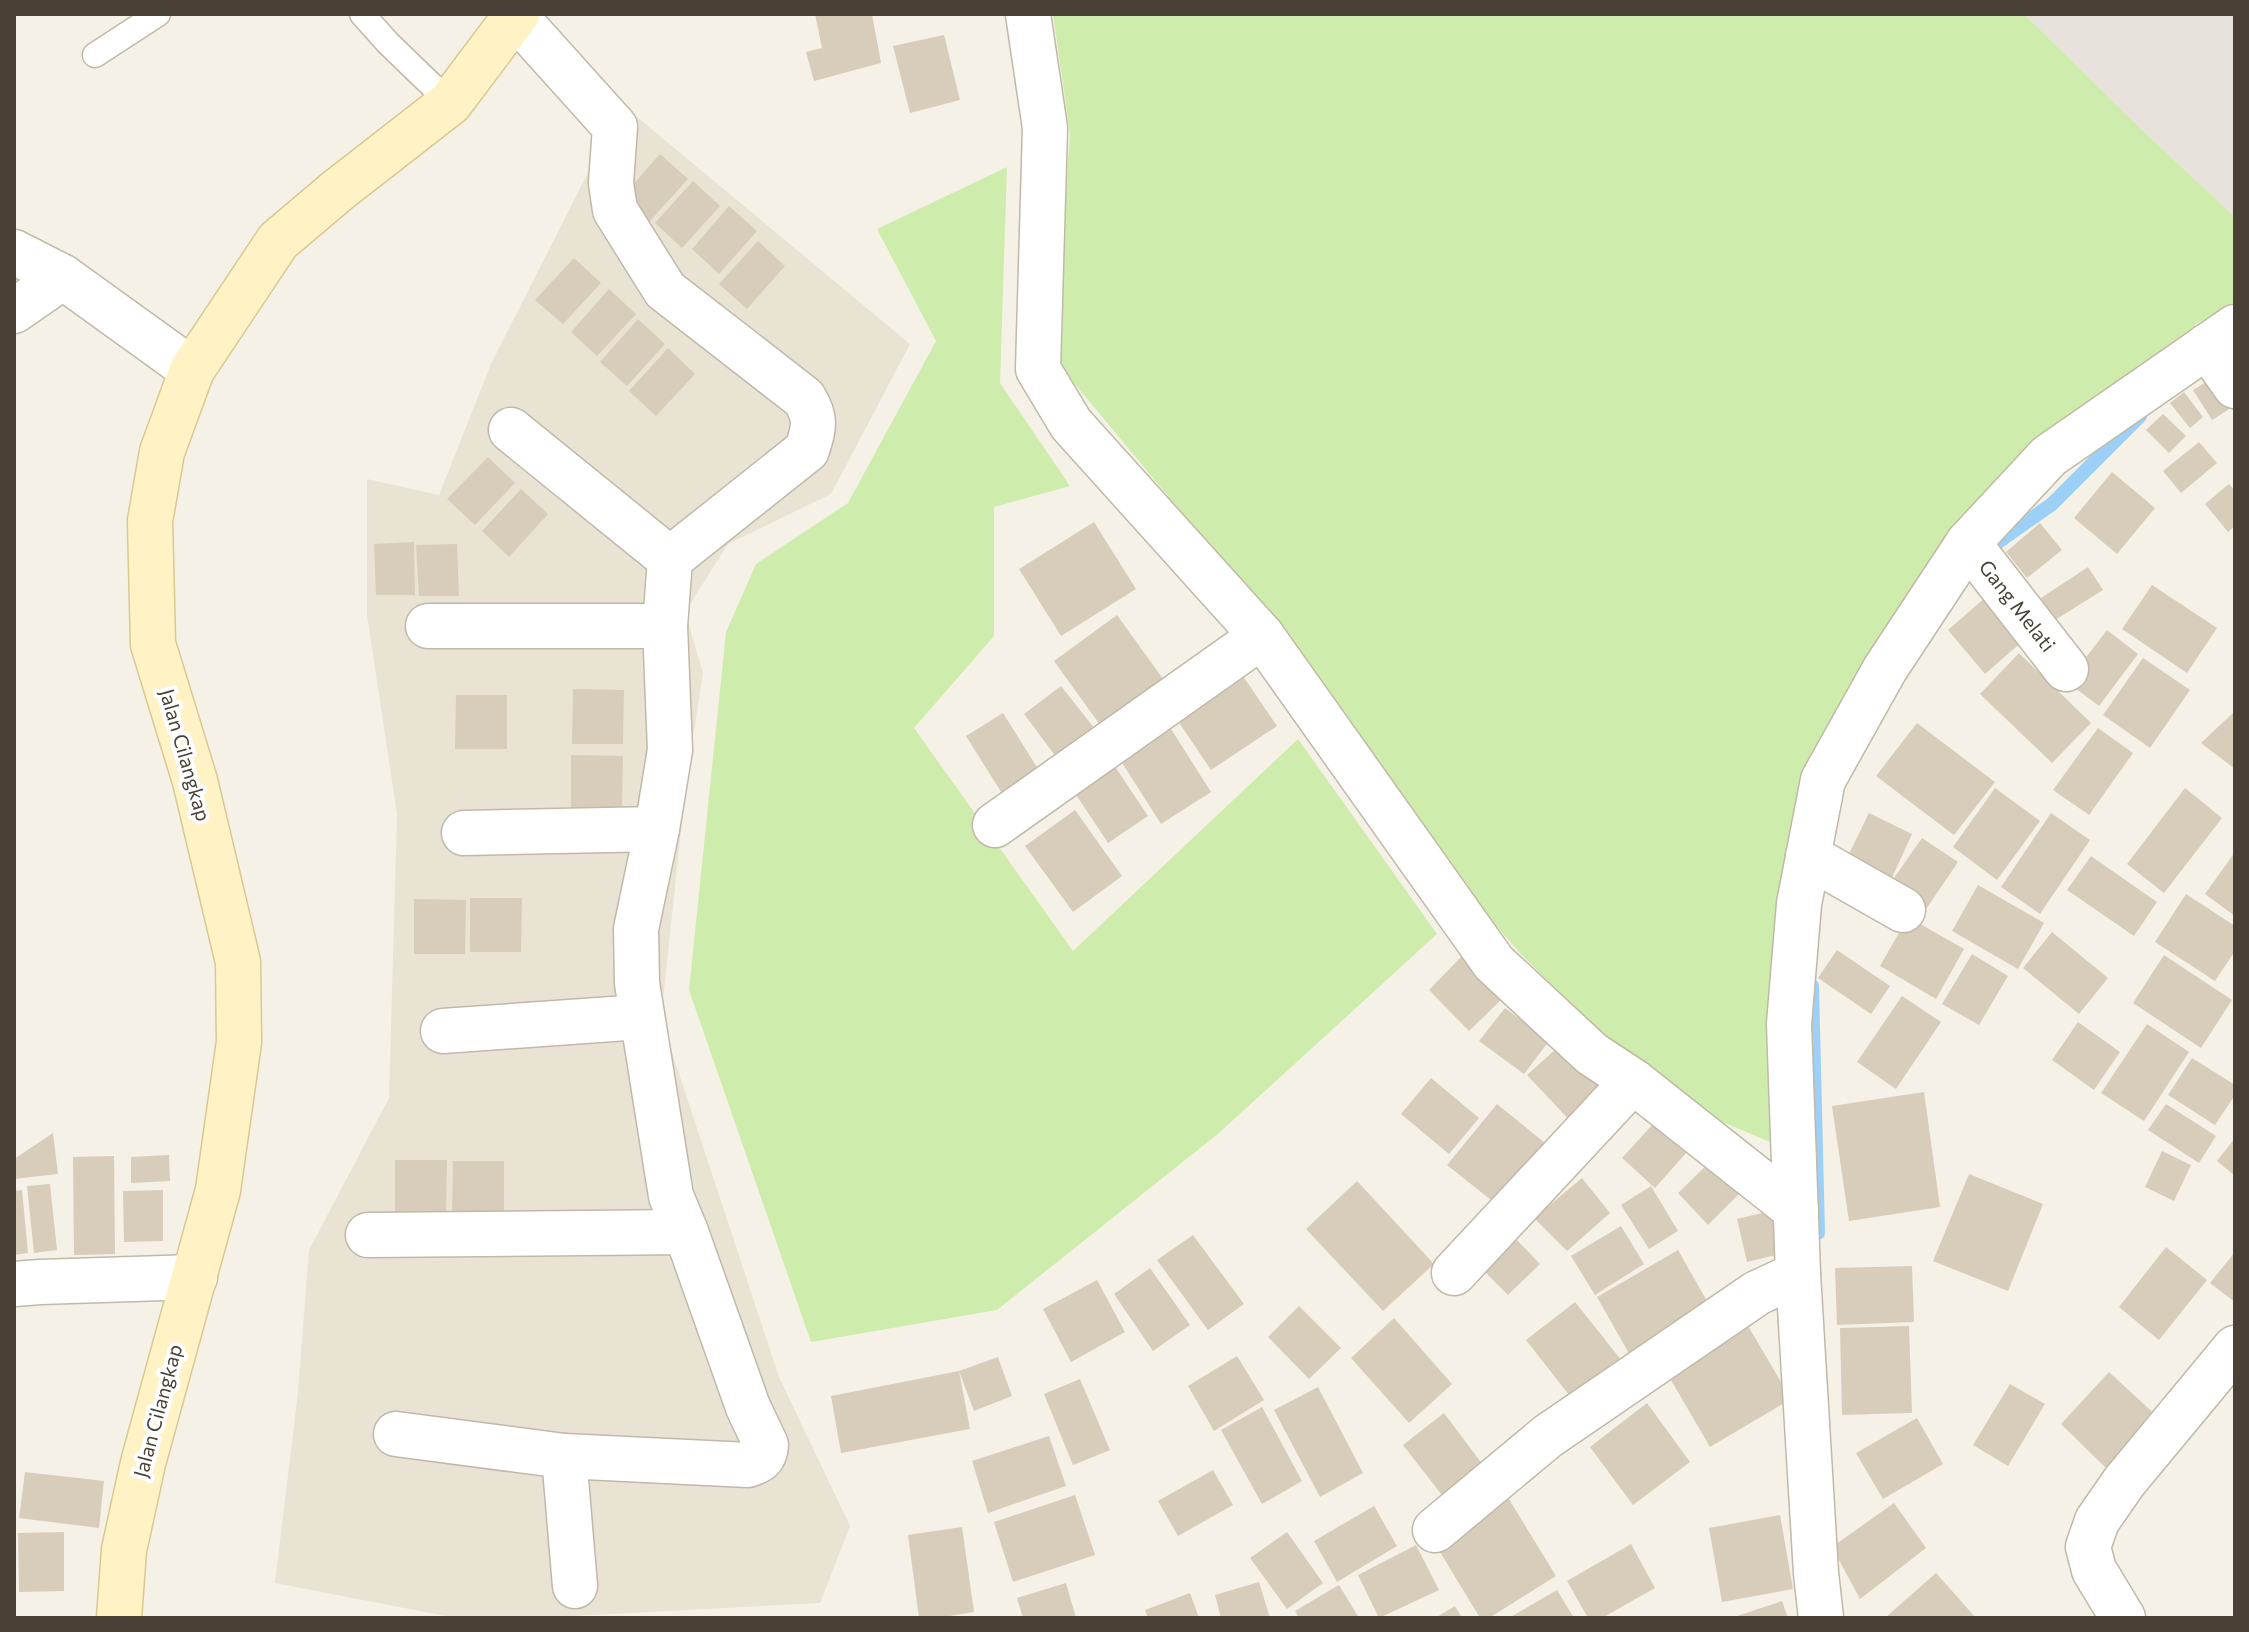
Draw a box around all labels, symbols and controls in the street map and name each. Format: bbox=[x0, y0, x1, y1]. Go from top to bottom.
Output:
street label: Gang Melati bbox=[1975, 555, 2061, 656]
street label: Jalan Cilangkap bbox=[156, 686, 216, 824]
street label: Jalan Cilangkap bbox=[128, 1342, 186, 1480]

